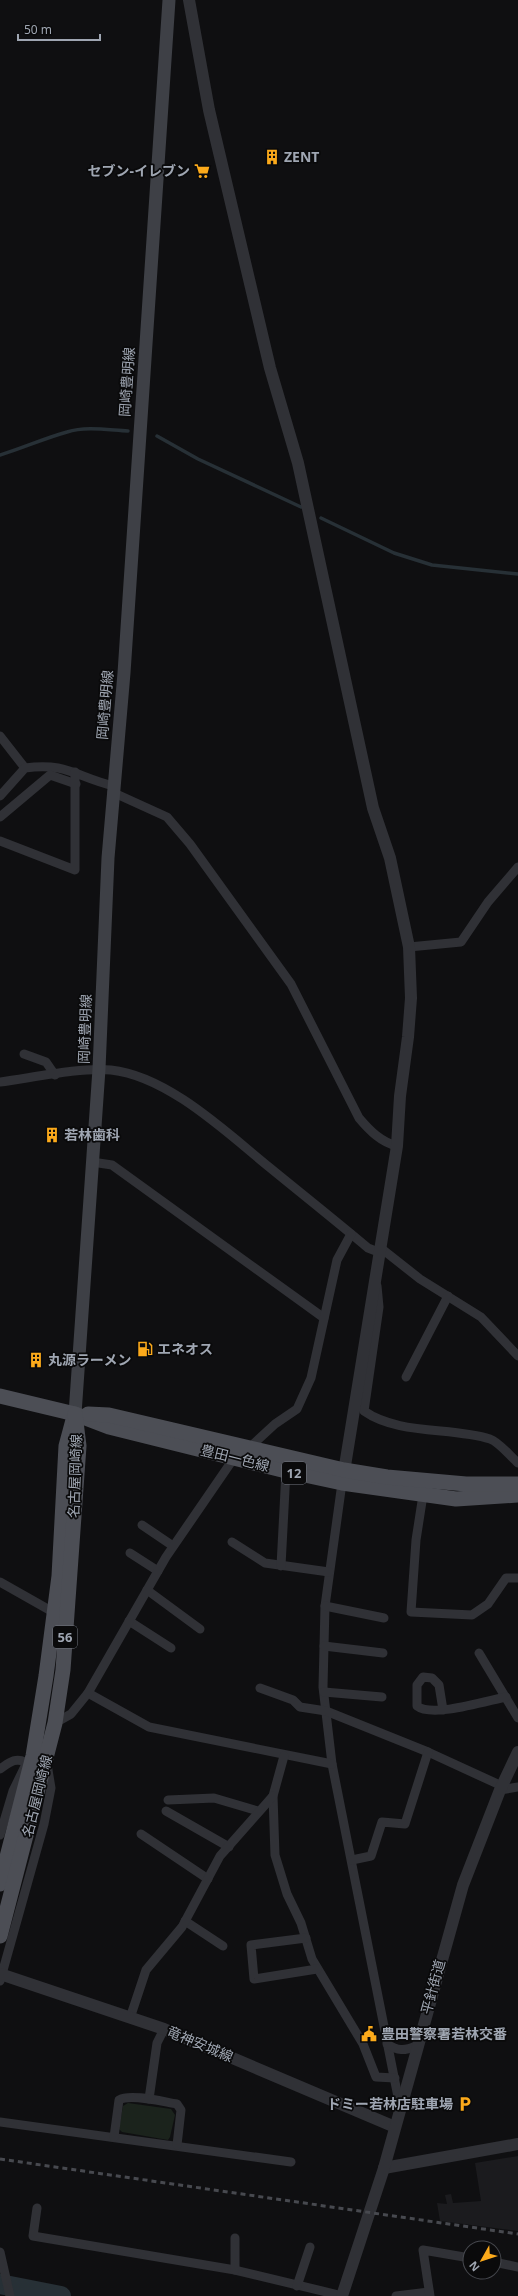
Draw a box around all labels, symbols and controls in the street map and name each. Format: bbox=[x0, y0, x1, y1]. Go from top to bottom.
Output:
scale bar bbox=[18, 16, 100, 42]
text: 50 m bbox=[24, 21, 52, 38]
place label: ZENT bbox=[284, 147, 319, 166]
building icon: ZENT bbox=[263, 148, 281, 166]
place label: セブン-イレブン bbox=[88, 161, 190, 180]
supermarket icon: セブン-イレブン bbox=[193, 162, 211, 180]
street label: 岡崎豊明線 bbox=[115, 346, 138, 418]
street label: 岡崎豊明線 bbox=[92, 669, 117, 741]
street label: 岡崎豊明線 bbox=[74, 994, 95, 1064]
place label: 若林歯科 bbox=[64, 1125, 120, 1144]
building icon: 若林歯科 bbox=[43, 1126, 61, 1144]
place label: エネオス bbox=[157, 1339, 213, 1358]
fuel station icon: エネオス bbox=[136, 1340, 154, 1358]
place label: 丸源ラーメン bbox=[48, 1350, 131, 1369]
building icon: 丸源ラーメン bbox=[27, 1351, 45, 1369]
street label: 名古屋岡崎線 bbox=[64, 1434, 85, 1518]
street label: 豊田一色線 bbox=[199, 1440, 271, 1475]
road number: 12 bbox=[282, 1462, 306, 1484]
road number: 56 bbox=[53, 1626, 77, 1648]
street label: 名古屋岡崎線 bbox=[17, 1753, 56, 1839]
street label: 平針街道 bbox=[416, 1957, 449, 2016]
street label: 竜神安城線 bbox=[164, 2021, 236, 2066]
place label: 豊田警察署若林交番 bbox=[381, 2024, 507, 2043]
public building icon: 豊田警察署若林交番 bbox=[360, 2025, 378, 2043]
place label: ドミー若林店駐車場 bbox=[327, 2094, 453, 2113]
parking icon: ドミー若林店駐車場 bbox=[456, 2095, 474, 2113]
north arrow bbox=[462, 2240, 502, 2280]
text: N bbox=[465, 2258, 482, 2275]

